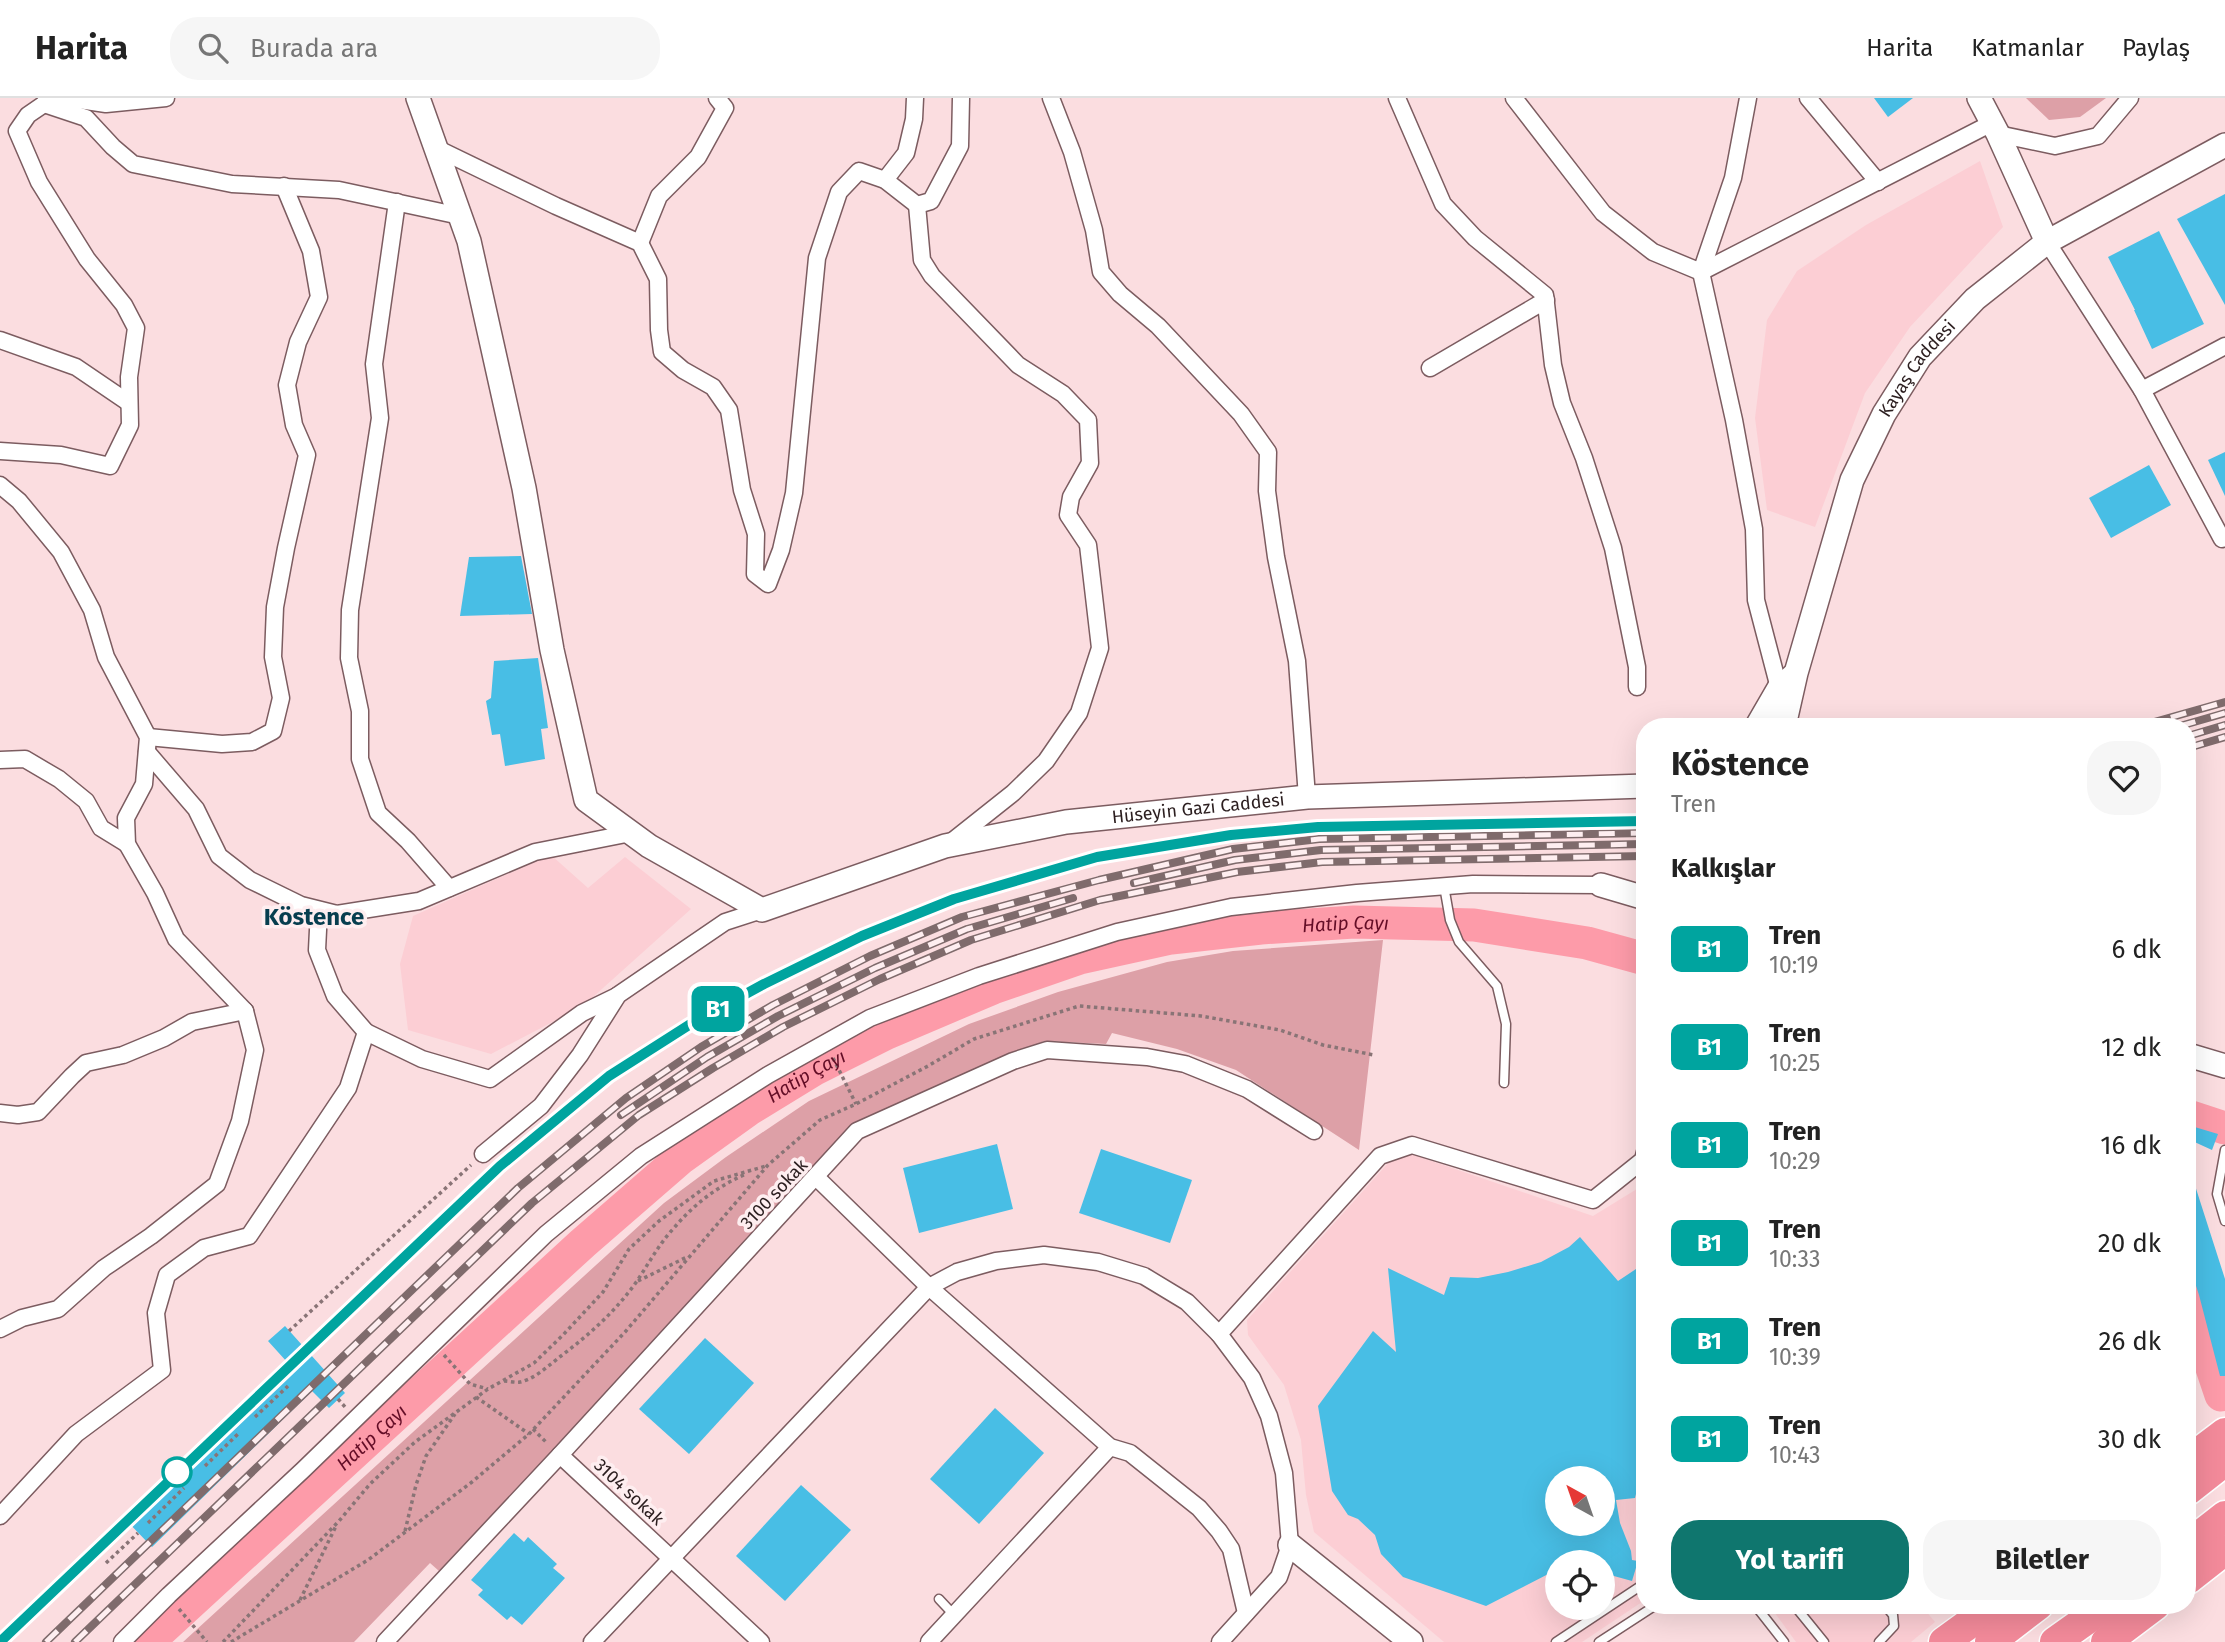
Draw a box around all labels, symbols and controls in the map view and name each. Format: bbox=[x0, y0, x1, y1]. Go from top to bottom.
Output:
search box bbox=[170, 17, 660, 80]
text: Harita bbox=[35, 28, 128, 68]
icon: search bbox=[194, 29, 232, 67]
text: Burada ara bbox=[250, 33, 378, 64]
text: Harita bbox=[1866, 34, 1933, 62]
text: Katmanlar bbox=[1971, 34, 2084, 62]
text: Paylaş bbox=[2122, 34, 2190, 62]
street label: Kayaş Caddesi bbox=[1874, 315, 1960, 421]
button: heart bbox=[2087, 741, 2161, 815]
text: Köstence bbox=[1671, 744, 1809, 784]
street label: Hüseyin Gazi Caddesi bbox=[1111, 788, 1286, 828]
text: Tren bbox=[1671, 790, 1716, 818]
text: Kalkışlar bbox=[1671, 853, 1775, 884]
district label: Köstence bbox=[264, 903, 364, 931]
water label: Hatip Çayı bbox=[1301, 911, 1389, 937]
text: Tren bbox=[1769, 920, 1821, 951]
text: 6 dk bbox=[2111, 934, 2161, 965]
text: B1 bbox=[1697, 935, 1722, 963]
text: 10:19 bbox=[1769, 951, 1818, 979]
line badge: B1 bbox=[686, 986, 750, 1032]
text: B1 bbox=[706, 995, 730, 1023]
text: Tren bbox=[1769, 1018, 1821, 1049]
text: 12 dk bbox=[2101, 1032, 2161, 1063]
text: B1 bbox=[1697, 1033, 1722, 1061]
water label: Hatip Çayı bbox=[763, 1045, 849, 1108]
text: 10:25 bbox=[1769, 1049, 1820, 1077]
text: Tren bbox=[1769, 1116, 1821, 1147]
text: 16 dk bbox=[2100, 1130, 2161, 1161]
text: B1 bbox=[1697, 1131, 1722, 1159]
text: 10:29 bbox=[1769, 1147, 1821, 1175]
street label: 3100 sokak bbox=[736, 1154, 813, 1234]
text: Tren bbox=[1769, 1214, 1821, 1245]
text: 20 dk bbox=[2098, 1228, 2161, 1259]
text: B1 bbox=[1697, 1229, 1722, 1257]
text: 10:33 bbox=[1769, 1245, 1820, 1273]
text: Tren bbox=[1769, 1312, 1821, 1343]
text: 26 dk bbox=[2099, 1326, 2161, 1357]
text: B1 bbox=[1697, 1327, 1722, 1355]
text: 10:39 bbox=[1769, 1343, 1821, 1371]
water label: Hatip Çayı bbox=[332, 1400, 411, 1475]
text: Tren bbox=[1769, 1410, 1821, 1441]
text: 30 dk bbox=[2098, 1424, 2161, 1455]
text: B1 bbox=[1697, 1425, 1722, 1453]
text: 10:43 bbox=[1769, 1441, 1821, 1469]
street label: 3104 sokak bbox=[589, 1454, 669, 1530]
unlabelled marker bbox=[162, 1457, 192, 1487]
north arrow bbox=[1545, 1466, 1615, 1536]
map controls bbox=[1545, 1466, 1615, 1620]
button: Yol tarifi bbox=[1671, 1520, 1909, 1600]
button: Biletler bbox=[1923, 1520, 2161, 1600]
button: locate bbox=[1545, 1550, 1615, 1620]

